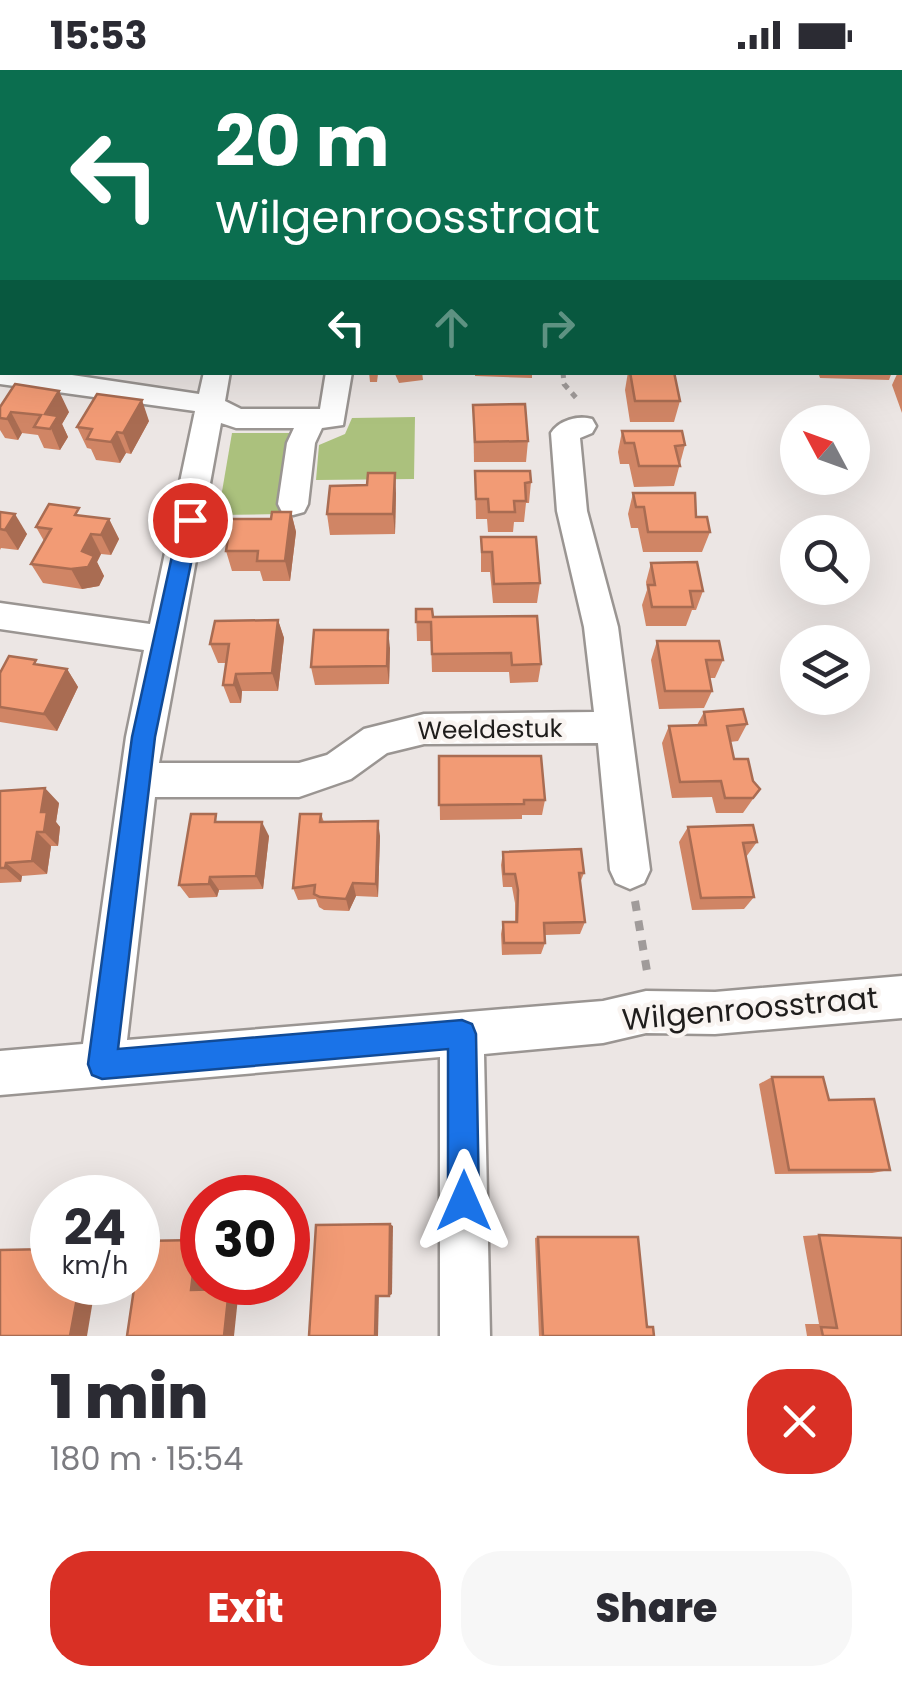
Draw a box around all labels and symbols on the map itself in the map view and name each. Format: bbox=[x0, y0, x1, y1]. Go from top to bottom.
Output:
north arrow bbox=[780, 405, 870, 495]
pin bbox=[148, 478, 233, 563]
street label: Weeldestuk bbox=[417, 711, 563, 748]
street label: Wilgenroosstraat bbox=[620, 976, 880, 1041]
position arrow bbox=[412, 1149, 516, 1253]
speed limit sign: 30 bbox=[180, 1175, 310, 1305]

